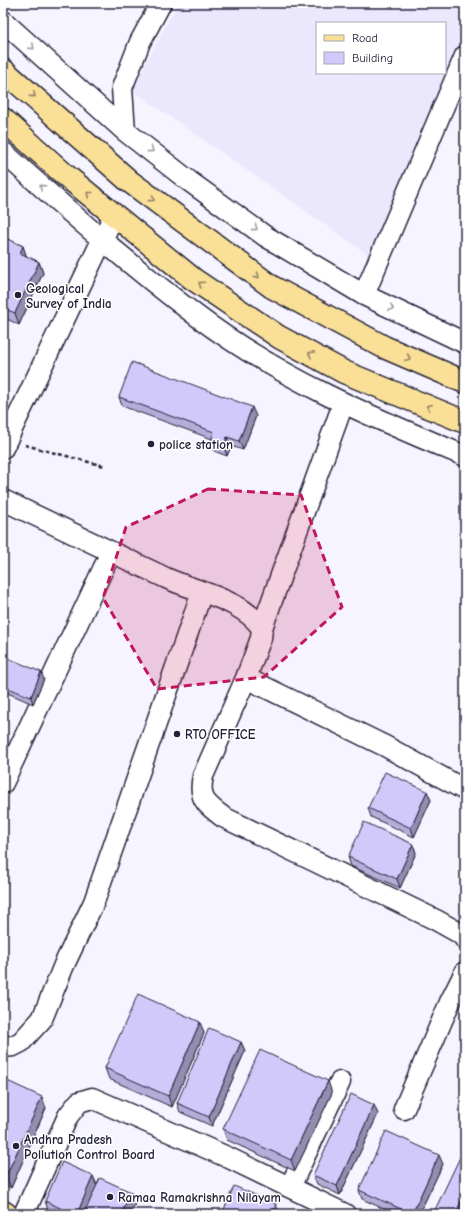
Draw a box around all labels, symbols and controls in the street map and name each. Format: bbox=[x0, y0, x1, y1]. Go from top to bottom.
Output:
legend bbox=[316, 22, 446, 74]
text: Road bbox=[352, 31, 378, 45]
one-way arrow bbox=[27, 42, 35, 50]
text: Building bbox=[352, 51, 393, 65]
one-way arrow bbox=[28, 91, 36, 98]
one-way arrow bbox=[147, 145, 154, 152]
one-way arrow bbox=[39, 184, 47, 192]
one-way arrow bbox=[86, 192, 93, 199]
one-way arrow bbox=[148, 194, 155, 201]
one-way arrow bbox=[251, 223, 258, 231]
one-way arrow bbox=[253, 271, 260, 279]
place label: Geological Survey of India bbox=[26, 281, 112, 311]
one-way arrow bbox=[198, 281, 205, 289]
marker: Geological Survey of India bbox=[13, 290, 23, 300]
one-way arrow bbox=[387, 303, 395, 311]
one-way arrow bbox=[307, 351, 315, 359]
one-way arrow bbox=[405, 353, 412, 361]
one-way arrow bbox=[425, 404, 432, 412]
place label: police station bbox=[159, 437, 233, 452]
marker: police station bbox=[146, 439, 156, 449]
place label: RTO OFFICE bbox=[185, 727, 256, 742]
marker: RTO OFFICE bbox=[172, 729, 182, 739]
place label: Andhra Pradesh Pollution Control Board bbox=[24, 1132, 155, 1162]
marker: Andhra Pradesh Pollution Control Board bbox=[11, 1141, 21, 1151]
place label: Ramaa Ramakrishna Nilayam bbox=[118, 1190, 281, 1205]
marker: Ramaa Ramakrishna Nilayam bbox=[105, 1192, 115, 1202]

